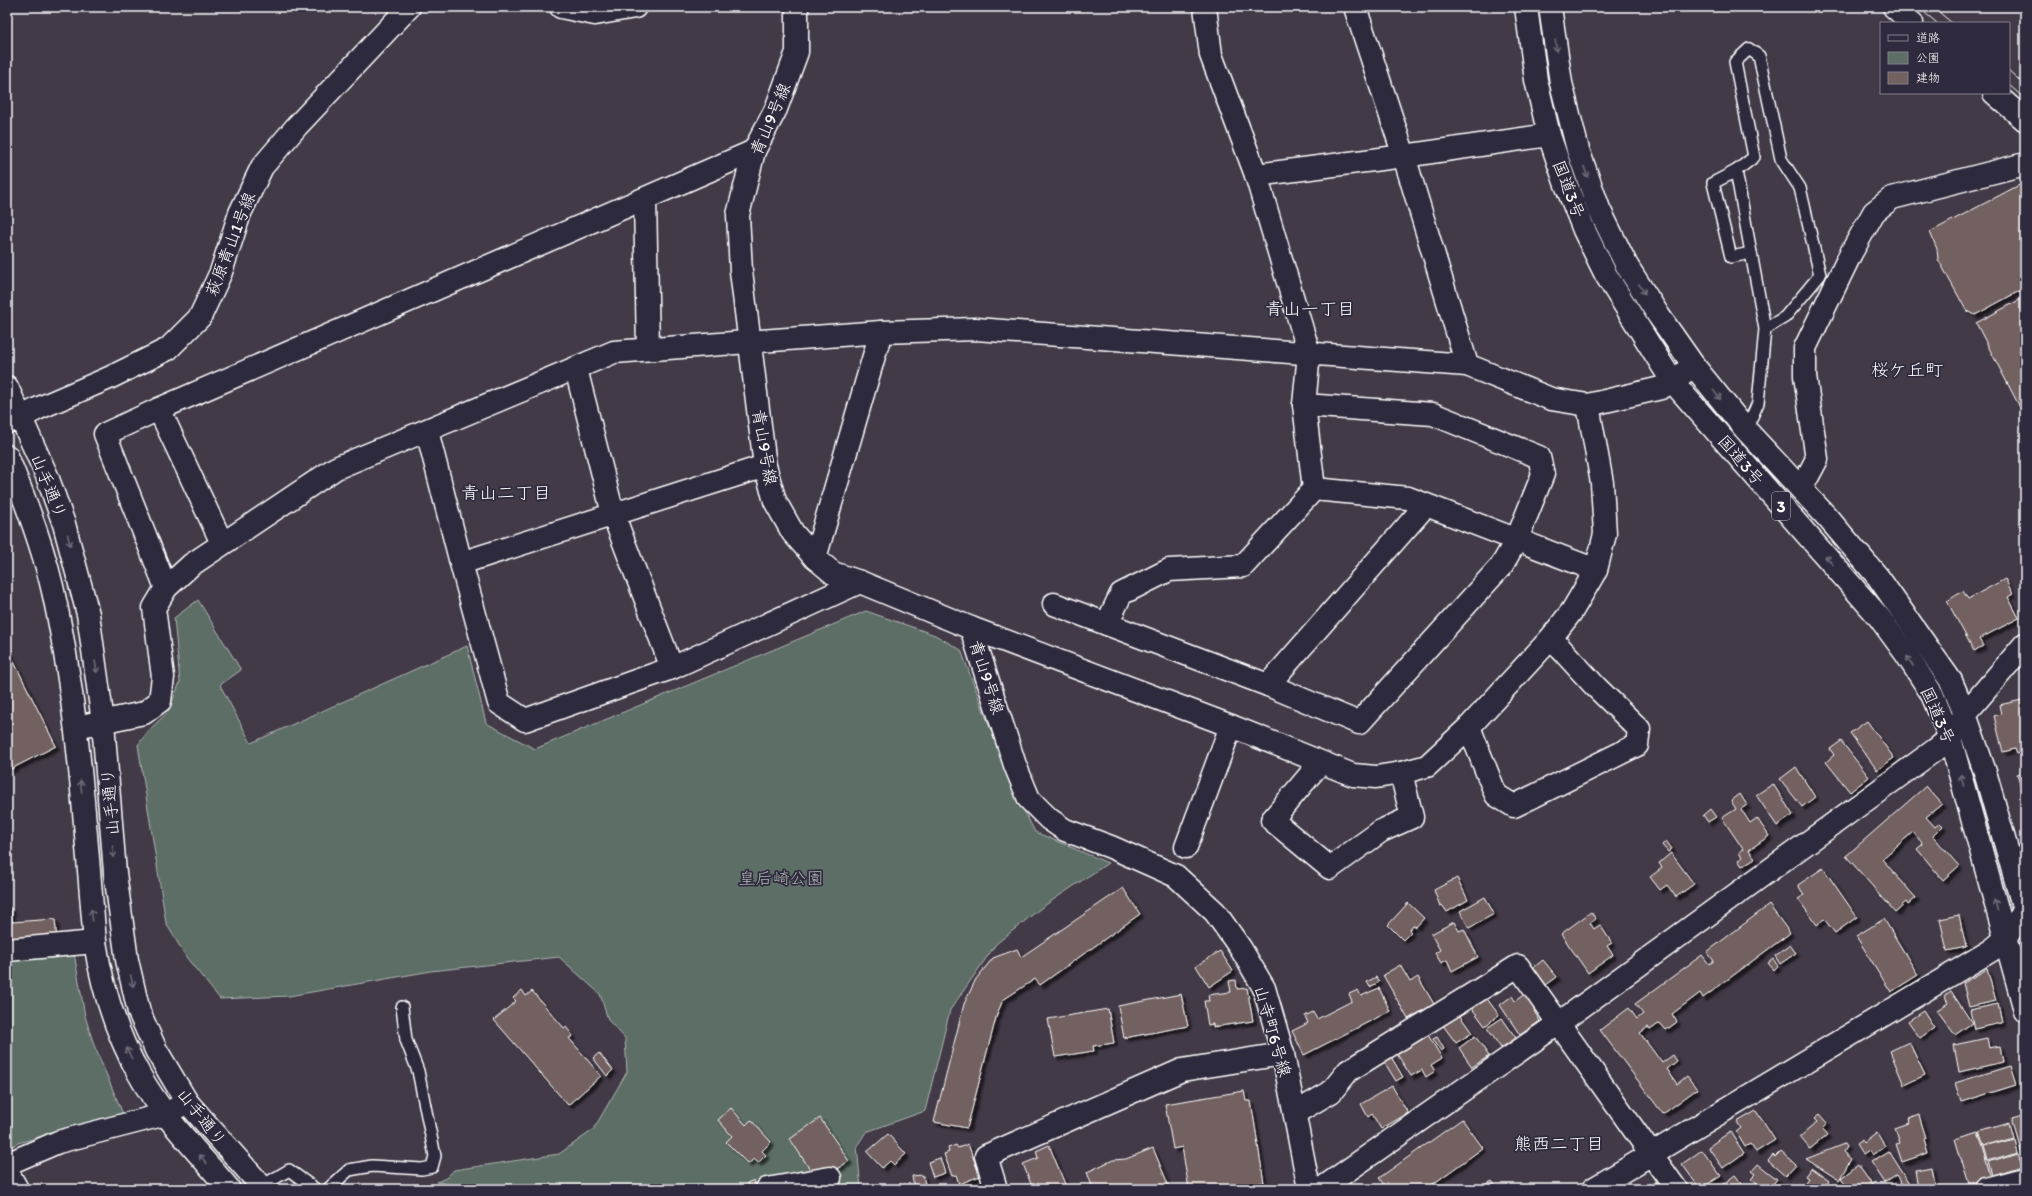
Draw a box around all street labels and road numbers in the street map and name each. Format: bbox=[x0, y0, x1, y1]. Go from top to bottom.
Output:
street label: 青山9号線 bbox=[746, 80, 794, 158]
street label: 国道3号 bbox=[1549, 157, 1589, 221]
street label: 萩原青山1号線 bbox=[201, 189, 259, 299]
street label: 青山9号線 bbox=[748, 407, 782, 487]
street label: 国道3号 bbox=[1714, 431, 1768, 489]
street label: 山手通り bbox=[27, 451, 71, 521]
road number: 3 bbox=[1772, 492, 1790, 520]
street label: 青山9号線 bbox=[966, 637, 1008, 717]
street label: 国道3号 bbox=[1917, 683, 1959, 747]
street label: 山手通り bbox=[97, 767, 123, 837]
street label: 山寺町6号線 bbox=[1250, 983, 1296, 1079]
street label: 山手通り bbox=[173, 1084, 231, 1150]

